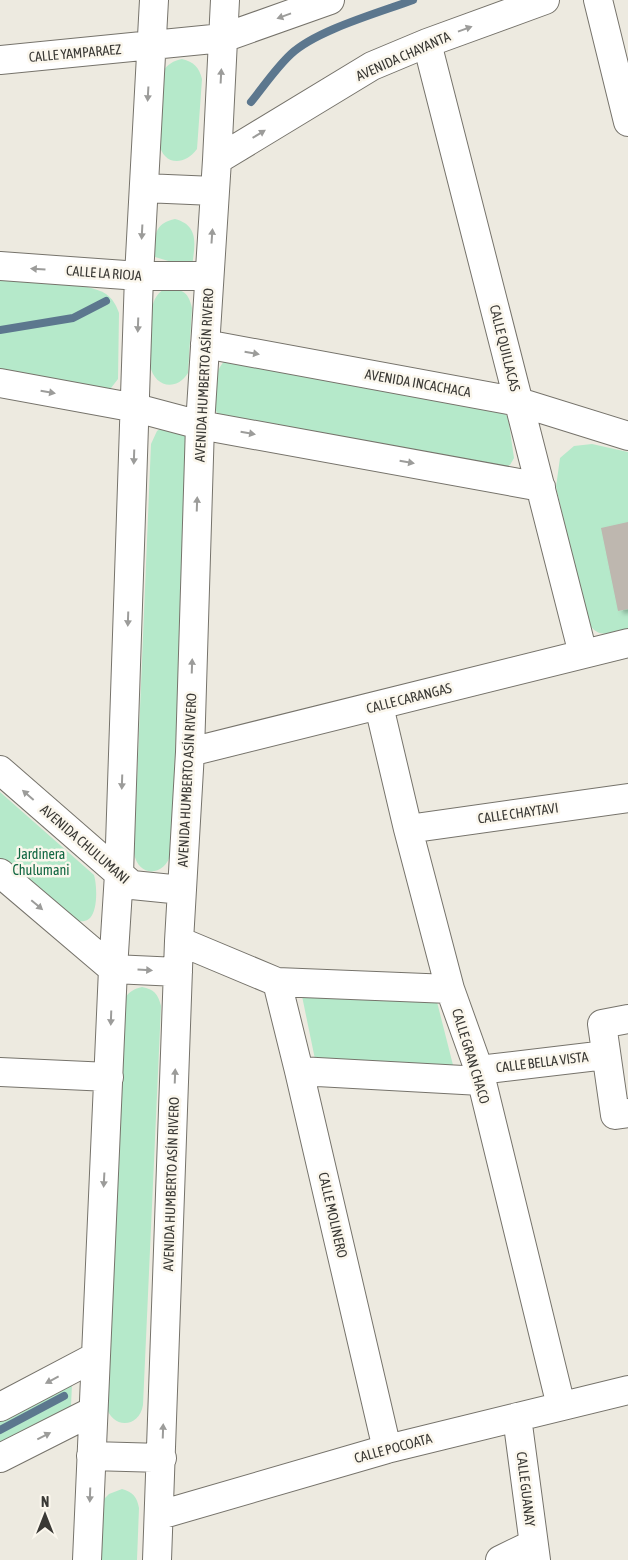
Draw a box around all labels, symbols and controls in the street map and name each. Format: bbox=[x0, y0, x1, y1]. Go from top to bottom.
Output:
one-way arrow bbox=[276, 13, 291, 20]
one-way arrow bbox=[458, 25, 473, 33]
street label: AVENIDA CHAYANTA bbox=[353, 28, 453, 84]
street label: CALLE YAMPARAEZ bbox=[28, 41, 122, 65]
one-way arrow bbox=[218, 68, 226, 84]
one-way arrow bbox=[144, 87, 152, 103]
one-way arrow bbox=[252, 130, 265, 139]
one-way arrow bbox=[137, 225, 145, 241]
one-way arrow bbox=[208, 228, 216, 244]
street label: CALLE LA RIOJA bbox=[66, 262, 142, 284]
one-way arrow bbox=[30, 265, 46, 273]
street label: AVENIDA HUMBERTO ASÍN RIVERO bbox=[191, 288, 217, 462]
street label: CALLE QUILLACAS bbox=[487, 303, 524, 393]
one-way arrow bbox=[134, 317, 142, 333]
one-way arrow bbox=[245, 349, 261, 357]
street label: AVENIDA INCACHACA bbox=[364, 366, 472, 400]
one-way arrow bbox=[40, 388, 56, 396]
one-way arrow bbox=[240, 430, 256, 438]
one-way arrow bbox=[129, 449, 137, 465]
one-way arrow bbox=[400, 459, 416, 467]
one-way arrow bbox=[194, 495, 202, 511]
one-way arrow bbox=[124, 611, 132, 627]
one-way arrow bbox=[189, 658, 197, 674]
street label: CALLE CARANGAS bbox=[365, 680, 453, 716]
street label: AVENIDA HUMBERTO ASÍN RIVERO bbox=[174, 693, 200, 867]
one-way arrow bbox=[118, 774, 126, 790]
one-way arrow bbox=[21, 789, 34, 800]
street label: CALLE CHAYTAVI bbox=[477, 799, 559, 827]
street label: AVENIDA CHULUMANI bbox=[37, 801, 133, 887]
park label: Jardinera Chulumani bbox=[13, 846, 69, 878]
one-way arrow bbox=[31, 899, 44, 910]
one-way arrow bbox=[138, 967, 154, 975]
street label: CALLE GRAN CHACO bbox=[449, 1006, 493, 1106]
one-way arrow bbox=[107, 1010, 115, 1026]
street label: CALLE BELLA VISTA bbox=[495, 1048, 589, 1076]
one-way arrow bbox=[171, 1068, 179, 1084]
street label: AVENIDA HUMBERTO ASÍN RIVERO bbox=[160, 1097, 182, 1271]
street label: CALLE MOLINERO bbox=[315, 1170, 351, 1260]
one-way arrow bbox=[100, 1172, 108, 1188]
one-way arrow bbox=[45, 1376, 59, 1384]
one-way arrow bbox=[159, 1423, 167, 1439]
street label: CALLE POCOATA bbox=[352, 1430, 434, 1466]
one-way arrow bbox=[36, 1432, 51, 1440]
street label: CALLE GUANAY bbox=[513, 1451, 539, 1528]
one-way arrow bbox=[85, 1487, 93, 1503]
north arrow bbox=[20, 1490, 70, 1540]
text: N bbox=[41, 1494, 49, 1510]

